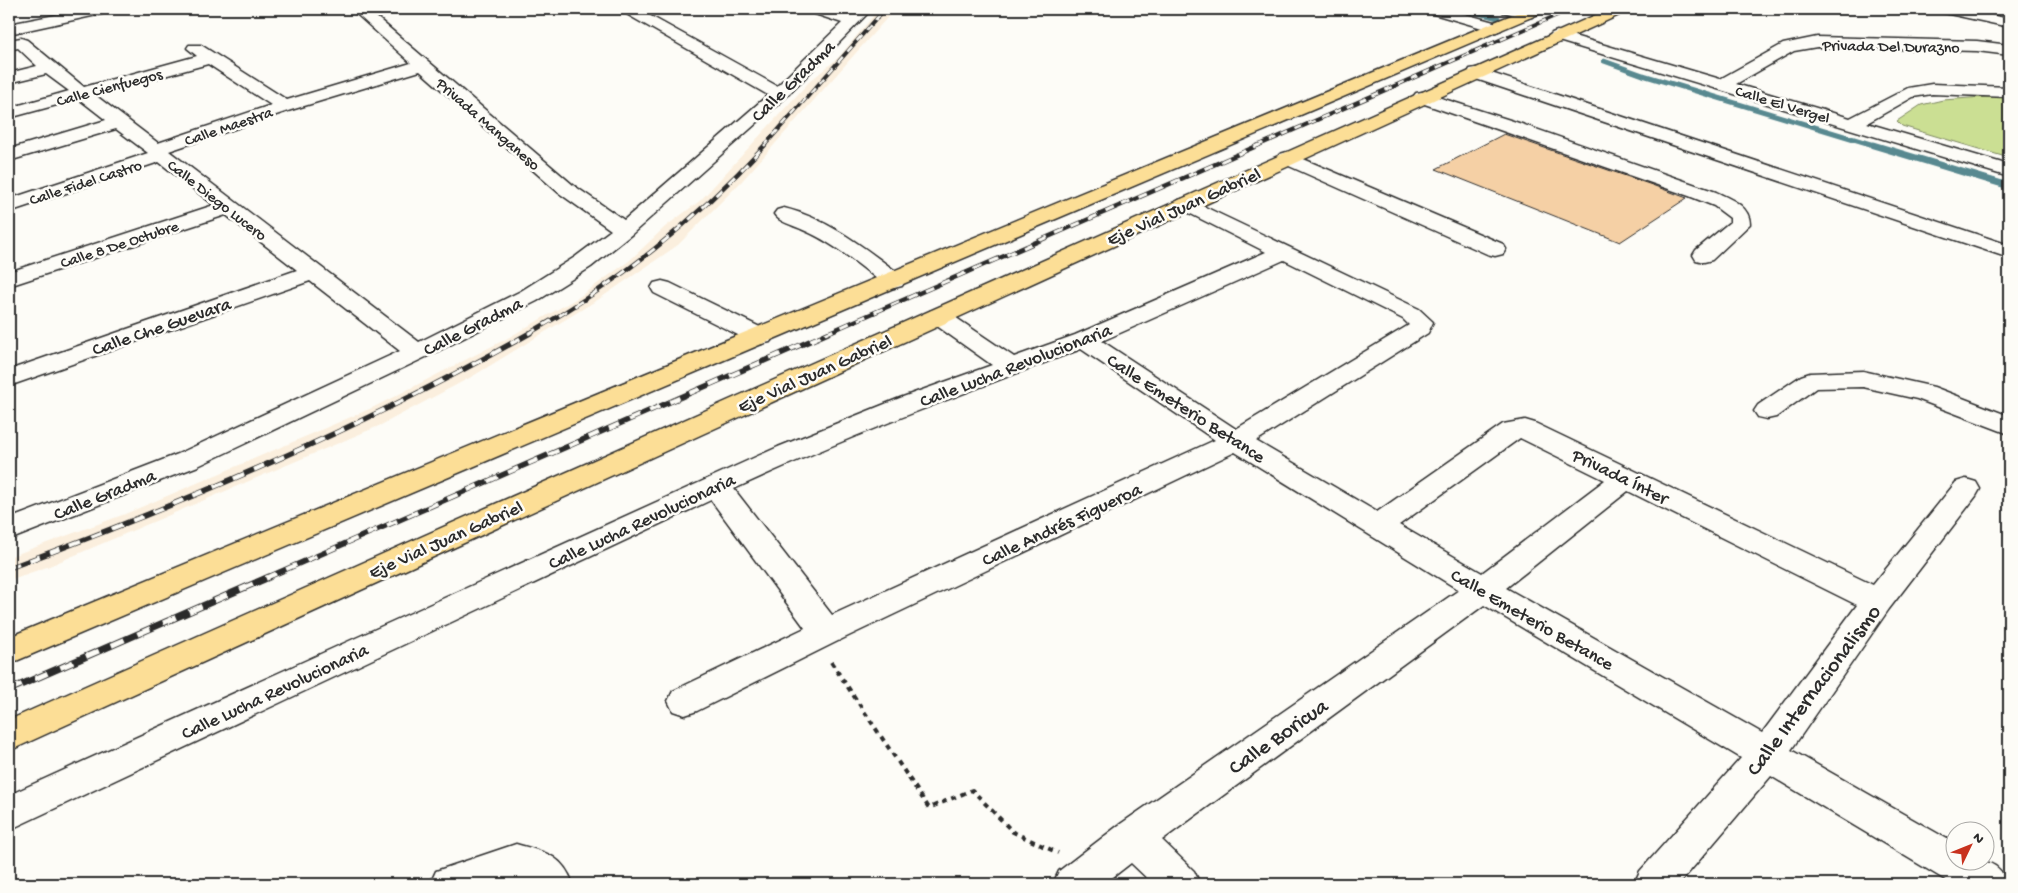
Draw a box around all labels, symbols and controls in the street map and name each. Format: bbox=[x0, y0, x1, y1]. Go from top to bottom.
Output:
street label: Calle Gradma bbox=[748, 36, 842, 128]
street label: Privada Del Durazno bbox=[1821, 38, 1960, 59]
street label: Calle Cienfuegos bbox=[55, 66, 166, 113]
street label: Privada Manganeso bbox=[430, 75, 543, 176]
street label: Calle El Vergel bbox=[1733, 83, 1831, 130]
street label: Calle Maestra bbox=[183, 104, 277, 152]
street label: Calle Fidel Castro bbox=[27, 157, 145, 211]
street label: Calle Diego Lucero bbox=[162, 157, 269, 247]
street label: Eje Vial Juan Gabriel bbox=[1104, 164, 1265, 252]
street label: Calle 8 De Octubre bbox=[59, 218, 182, 274]
street label: Calle Che Guevara bbox=[90, 293, 236, 363]
street label: Calle Gradma bbox=[420, 293, 528, 363]
street label: Calle Lucha Revolucionaria bbox=[917, 320, 1117, 414]
street label: Eje Vial Juan Gabriel bbox=[735, 331, 896, 419]
street label: Calle Emeterio Betance bbox=[1101, 350, 1269, 470]
street label: Privada Ínter bbox=[1567, 445, 1673, 512]
street label: Calle Gradma bbox=[51, 465, 161, 527]
street label: Calle Lucha Revolucionaria bbox=[545, 469, 741, 577]
street label: Calle Andrés Figueroa bbox=[979, 478, 1147, 573]
street label: Eje Vial Juan Gabriel bbox=[366, 497, 527, 585]
street label: Calle Emeterio Betance bbox=[1446, 565, 1617, 677]
street label: Calle Internacionalismo bbox=[1742, 601, 1888, 782]
street label: Calle Lucha Revolucionaria bbox=[178, 639, 374, 747]
street label: Calle Boricua bbox=[1224, 694, 1335, 782]
north arrow bbox=[1946, 820, 1996, 870]
text: N bbox=[1968, 830, 1987, 848]

